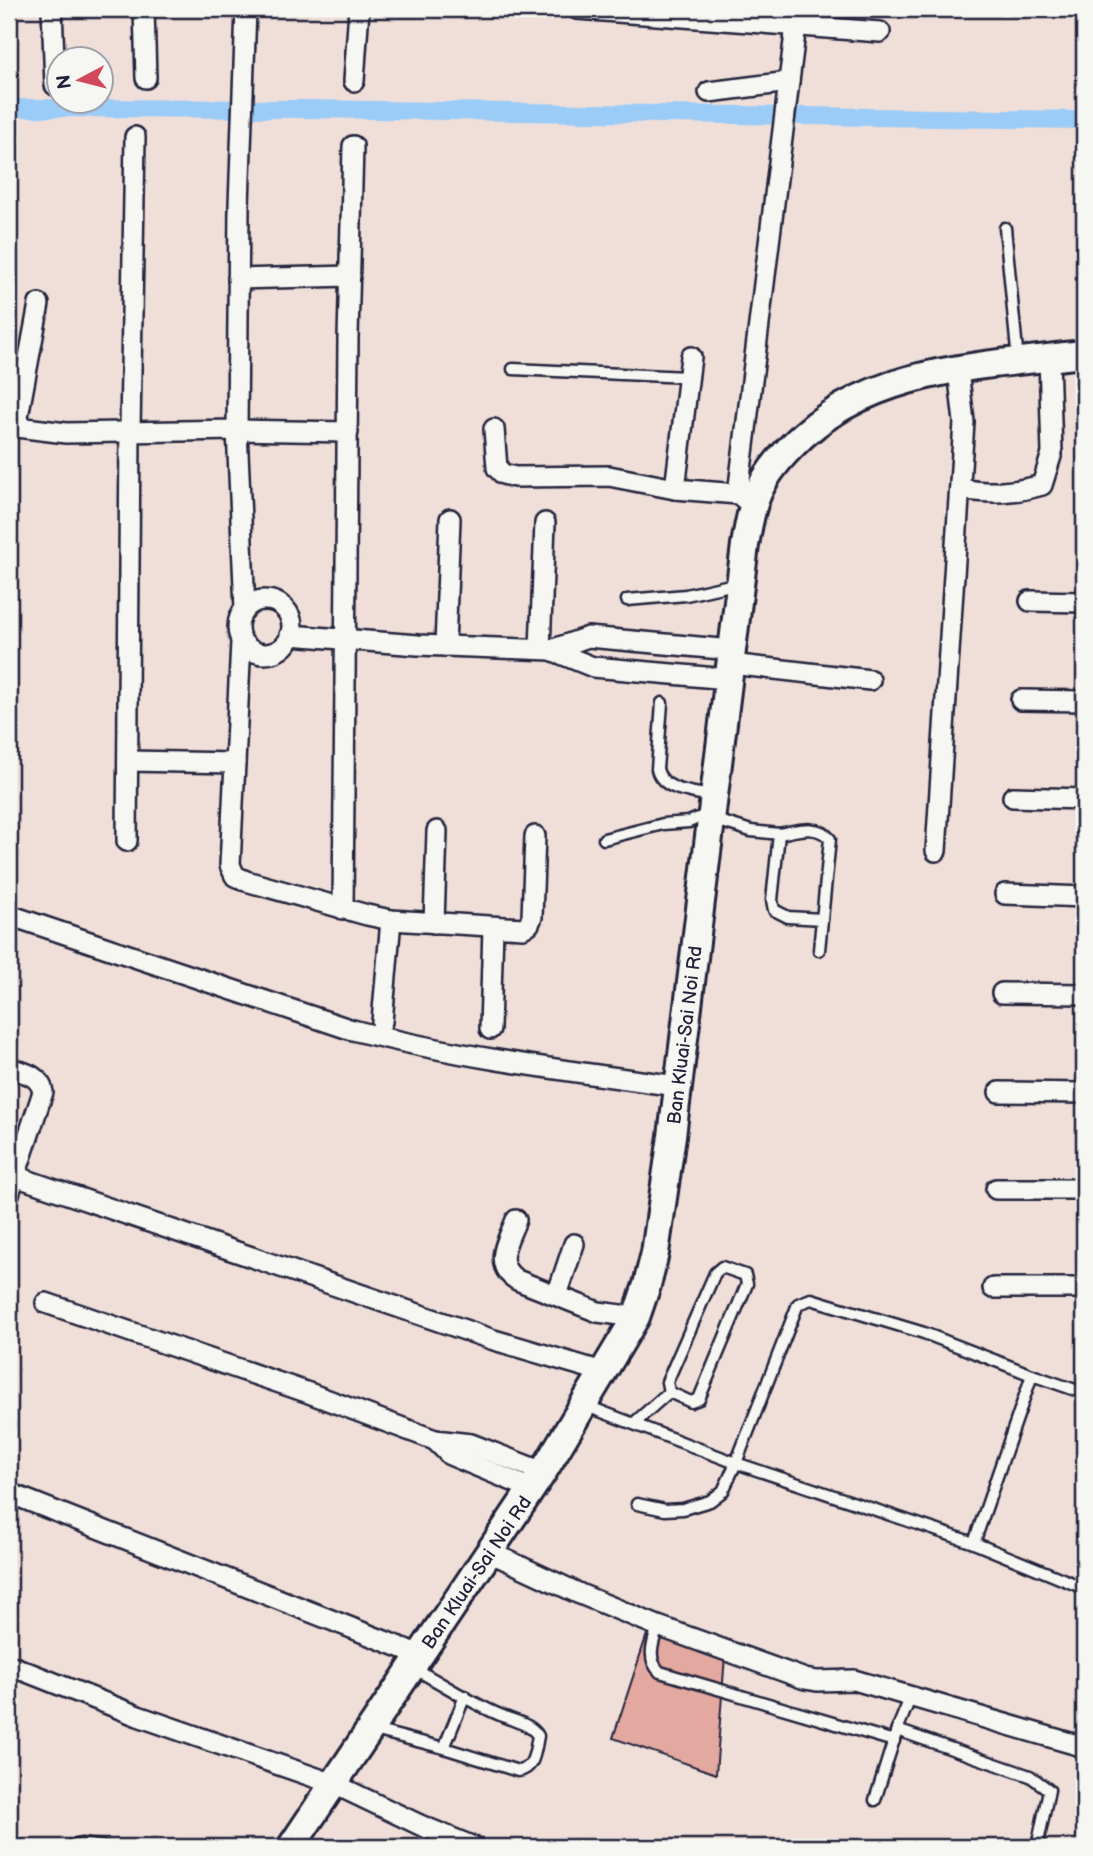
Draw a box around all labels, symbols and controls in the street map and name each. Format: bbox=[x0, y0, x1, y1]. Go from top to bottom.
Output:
north arrow bbox=[46, 46, 116, 116]
text: N bbox=[52, 73, 77, 90]
street label: Ban Kluai-Sai Noi Rd bbox=[663, 945, 708, 1126]
street label: Ban Kluai-Sai Noi Rd bbox=[417, 1492, 537, 1654]

